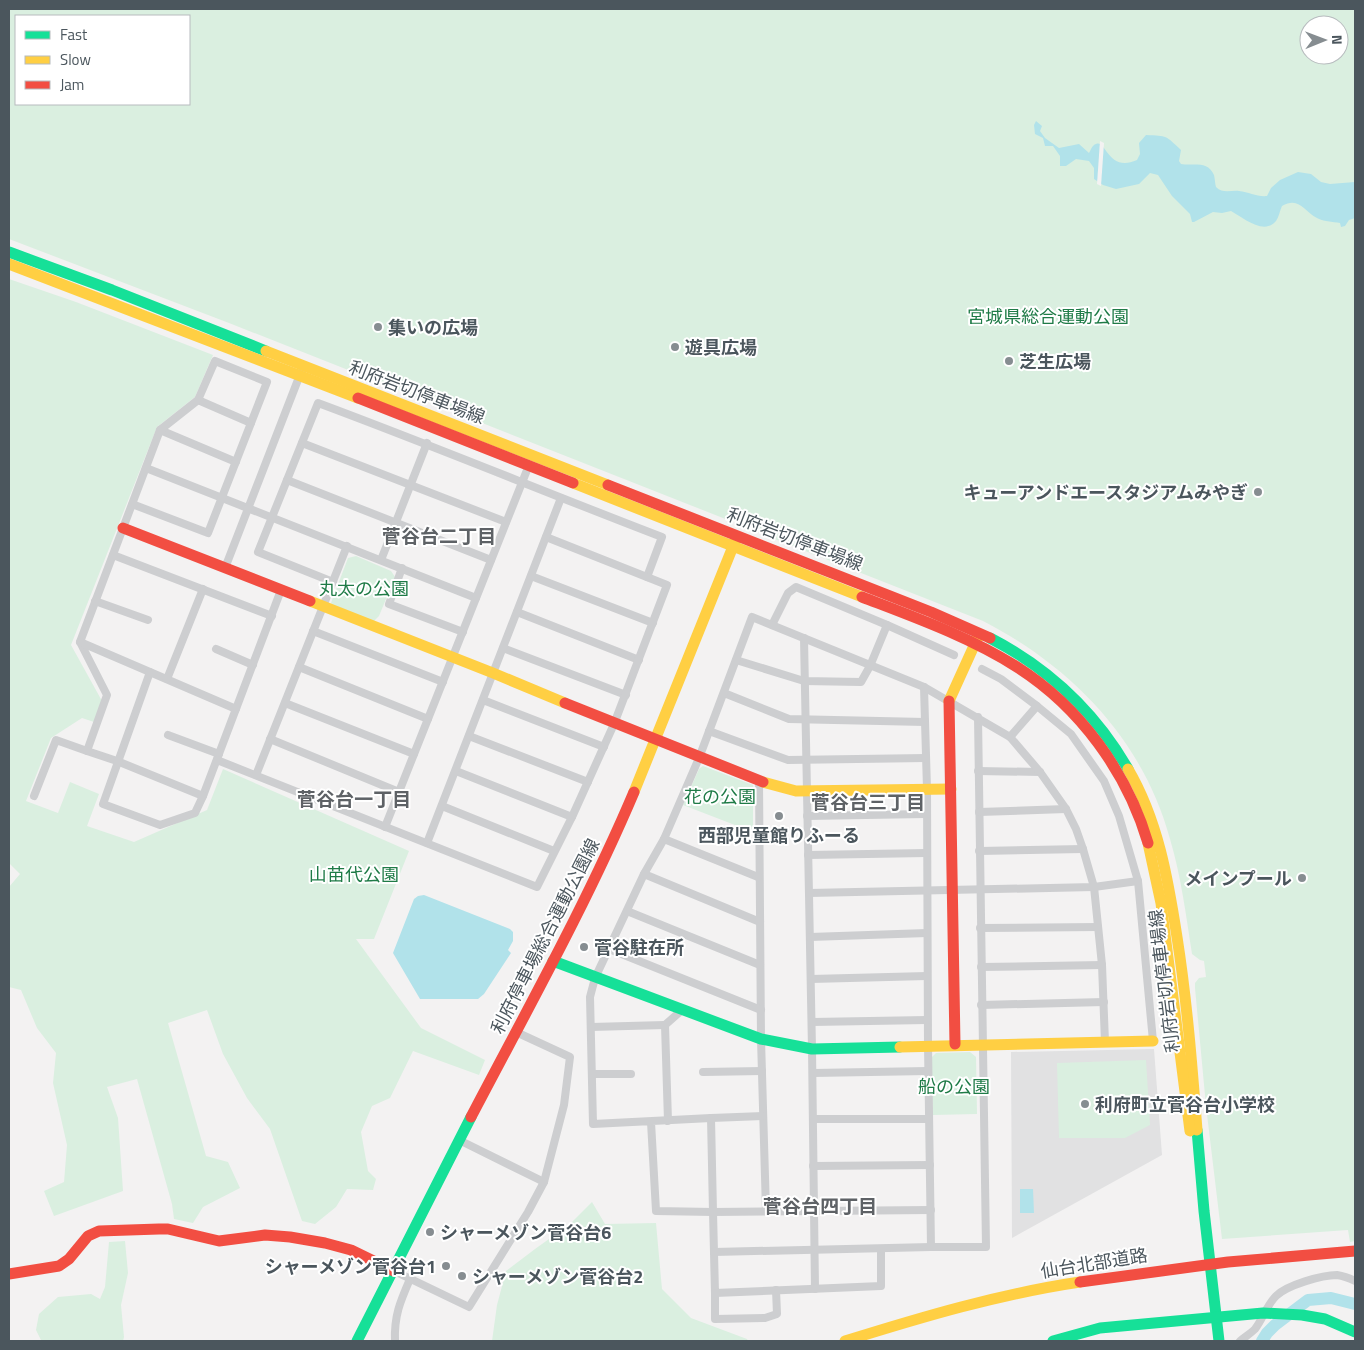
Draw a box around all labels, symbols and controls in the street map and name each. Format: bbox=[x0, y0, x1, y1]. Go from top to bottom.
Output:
legend bbox=[15, 15, 190, 105]
north arrow bbox=[1299, 15, 1349, 65]
text: Fast bbox=[60, 23, 88, 46]
text: N bbox=[1327, 35, 1348, 45]
text: Slow bbox=[60, 48, 91, 71]
text: Jam bbox=[60, 73, 84, 96]
park label: 宮城県総合運動公園 bbox=[967, 303, 1129, 330]
place label: 集いの広場 bbox=[388, 314, 478, 341]
marker: 集いの広場 bbox=[372, 321, 384, 333]
place label: 遊具広場 bbox=[685, 334, 757, 361]
marker: 遊具広場 bbox=[669, 341, 681, 353]
place label: 芝生広場 bbox=[1019, 348, 1091, 375]
street label: 利府岩切停車場線 bbox=[345, 354, 489, 430]
marker: 芝生広場 bbox=[1003, 355, 1015, 367]
place label: キューアンドエースタジアムみやぎ bbox=[964, 479, 1248, 506]
marker: キューアンドエースタジアムみやぎ bbox=[1252, 486, 1264, 498]
street label: 利府岩切停車場線 bbox=[723, 501, 867, 577]
district label: 菅谷台二丁目 bbox=[382, 521, 496, 550]
park label: 丸太の公園 bbox=[319, 575, 409, 602]
park label: 花の公園 bbox=[684, 783, 756, 810]
district label: 菅谷台一丁目 bbox=[297, 784, 411, 813]
district label: 菅谷台三丁目 bbox=[811, 787, 925, 816]
marker: 西部児童館りふーる bbox=[773, 810, 785, 822]
place label: 西部児童館りふーる bbox=[698, 822, 860, 849]
street label: 利府停車場総合運動公園線 bbox=[484, 834, 606, 1038]
park label: 山苗代公園 bbox=[309, 861, 399, 888]
place label: メインプール bbox=[1185, 865, 1292, 892]
marker: メインプール bbox=[1296, 872, 1308, 884]
street label: 利府岩切停車場線 bbox=[1142, 908, 1186, 1054]
place label: 菅谷駐在所 bbox=[594, 934, 684, 961]
marker: 菅谷駐在所 bbox=[578, 941, 590, 953]
park label: 船の公園 bbox=[918, 1073, 990, 1100]
place label: 利府町立菅谷台小学校 bbox=[1095, 1091, 1275, 1118]
marker: 利府町立菅谷台小学校 bbox=[1079, 1098, 1091, 1110]
district label: 菅谷台四丁目 bbox=[763, 1191, 877, 1220]
place label: シャーメゾン菅谷台6 bbox=[440, 1219, 611, 1246]
marker: シャーメゾン菅谷台6 bbox=[424, 1226, 436, 1238]
street label: 仙台北部道路 bbox=[1039, 1241, 1149, 1285]
place label: シャーメゾン菅谷台1 bbox=[265, 1253, 436, 1280]
marker: シャーメゾン菅谷台1 bbox=[440, 1260, 452, 1272]
place label: シャーメゾン菅谷台2 bbox=[472, 1263, 643, 1290]
marker: シャーメゾン菅谷台2 bbox=[456, 1270, 468, 1282]

